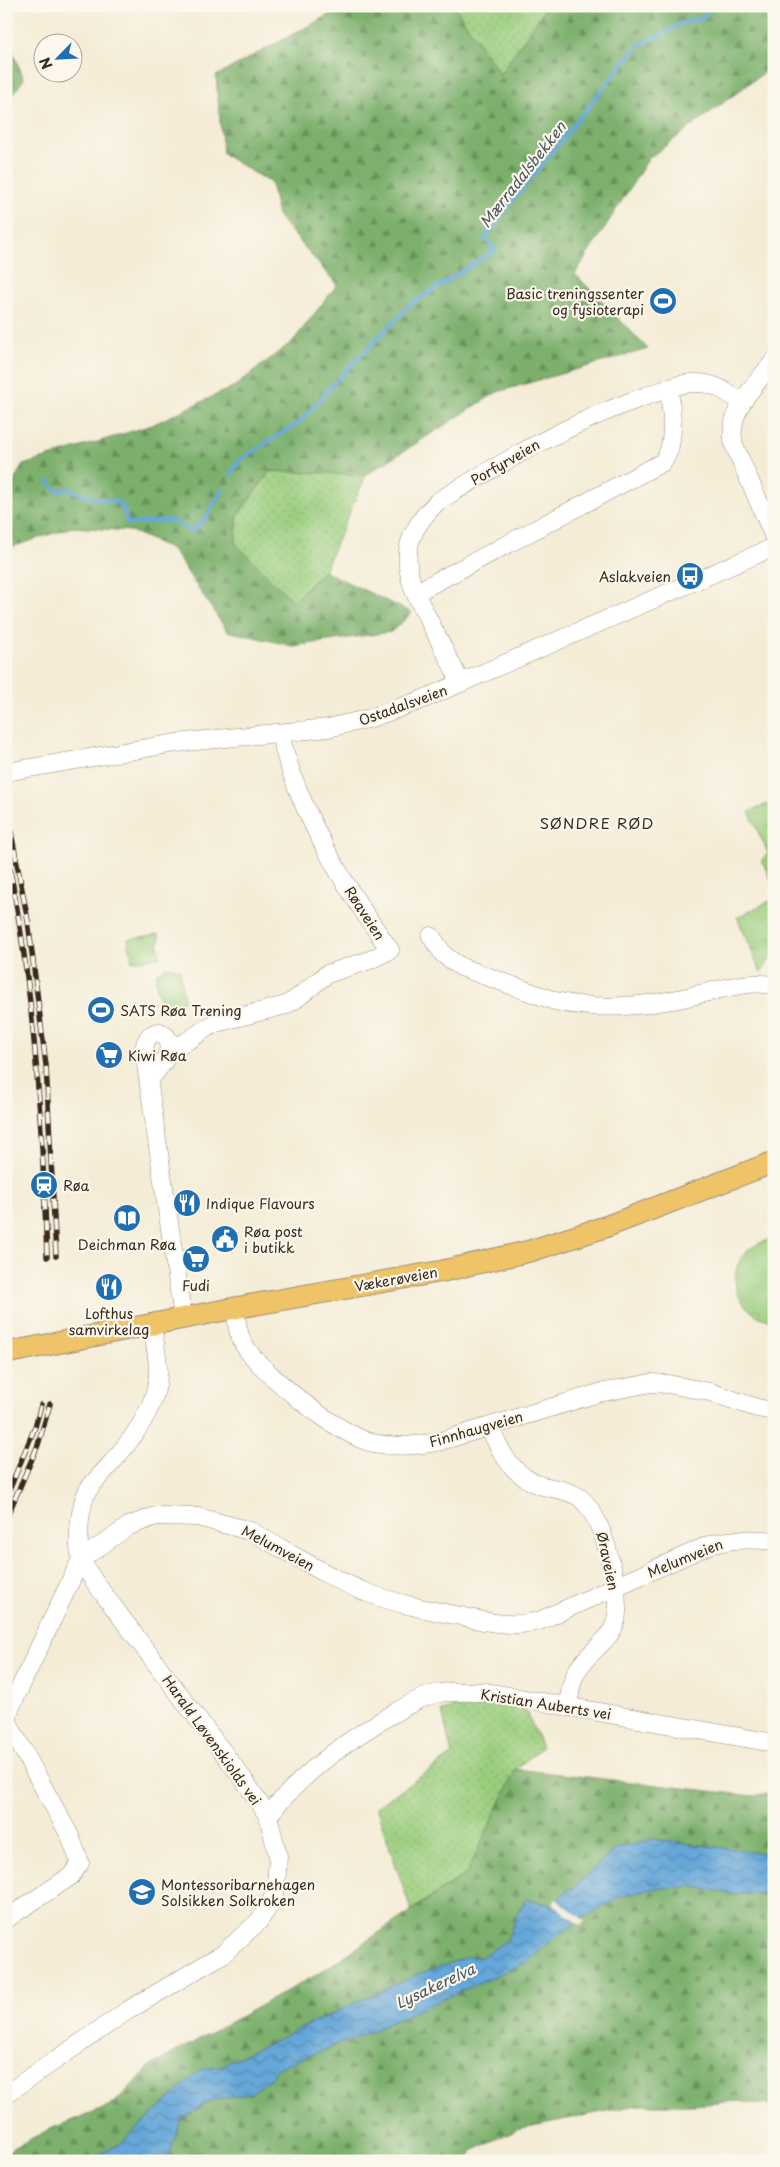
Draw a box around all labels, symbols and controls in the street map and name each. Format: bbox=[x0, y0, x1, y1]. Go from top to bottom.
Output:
north arrow bbox=[32, 32, 82, 82]
text: N bbox=[34, 54, 58, 73]
water label: Mærradalsbekken bbox=[473, 115, 571, 232]
place label: Basic treningssenter og fysioterapi bbox=[506, 283, 644, 320]
sports icon: Basic treningssenter og fysioterapi bbox=[648, 286, 678, 316]
street label: Porfyrveien bbox=[467, 434, 543, 490]
bus stop icon: Aslakveien bbox=[675, 561, 705, 591]
place label: Aslakveien bbox=[599, 566, 671, 587]
street label: Ostadalsveien bbox=[356, 679, 450, 731]
district label: SØNDRE RØD bbox=[540, 811, 654, 834]
street label: Røaveien bbox=[340, 882, 390, 944]
sports icon: SATS Røa Trening bbox=[86, 995, 116, 1025]
place label: SATS Røa Trening bbox=[120, 1000, 242, 1021]
supermarket icon: Kiwi Røa bbox=[94, 1040, 124, 1070]
place label: Kiwi Røa bbox=[128, 1045, 187, 1066]
station icon: Røa bbox=[29, 1170, 59, 1200]
place label: Røa bbox=[63, 1175, 90, 1196]
restaurant icon: Indique Flavours bbox=[172, 1188, 202, 1218]
place label: Indique Flavours bbox=[206, 1193, 315, 1214]
library icon: Deichman Røa bbox=[112, 1203, 142, 1233]
place label: Røa post i butikk bbox=[244, 1221, 303, 1258]
public building icon: Røa post i butikk bbox=[210, 1224, 240, 1254]
place label: Deichman Røa bbox=[78, 1234, 176, 1255]
supermarket icon: Fudi bbox=[181, 1244, 211, 1274]
street label: Vækerøveien bbox=[353, 1261, 439, 1297]
restaurant icon: Lofthus samvirkelag bbox=[94, 1272, 124, 1302]
place label: Fudi bbox=[182, 1275, 210, 1296]
place label: Lofthus samvirkelag bbox=[69, 1303, 149, 1340]
street label: Finnhaugveien bbox=[427, 1406, 525, 1452]
street label: Melumveien bbox=[238, 1520, 318, 1576]
street label: Øraveien bbox=[592, 1530, 624, 1592]
street label: Melumveien bbox=[644, 1533, 726, 1583]
street label: Harald Løvenskiolds vei bbox=[158, 1671, 266, 1809]
street label: Kristian Auberts vei bbox=[479, 1683, 613, 1725]
place label: Montessoribarnehagen Solsikken Solkroken bbox=[161, 1874, 315, 1911]
school or university icon: Montessoribarnehagen Solsikken Solkroken bbox=[127, 1877, 157, 1907]
water label: Lysakerelva bbox=[391, 1956, 479, 2013]

